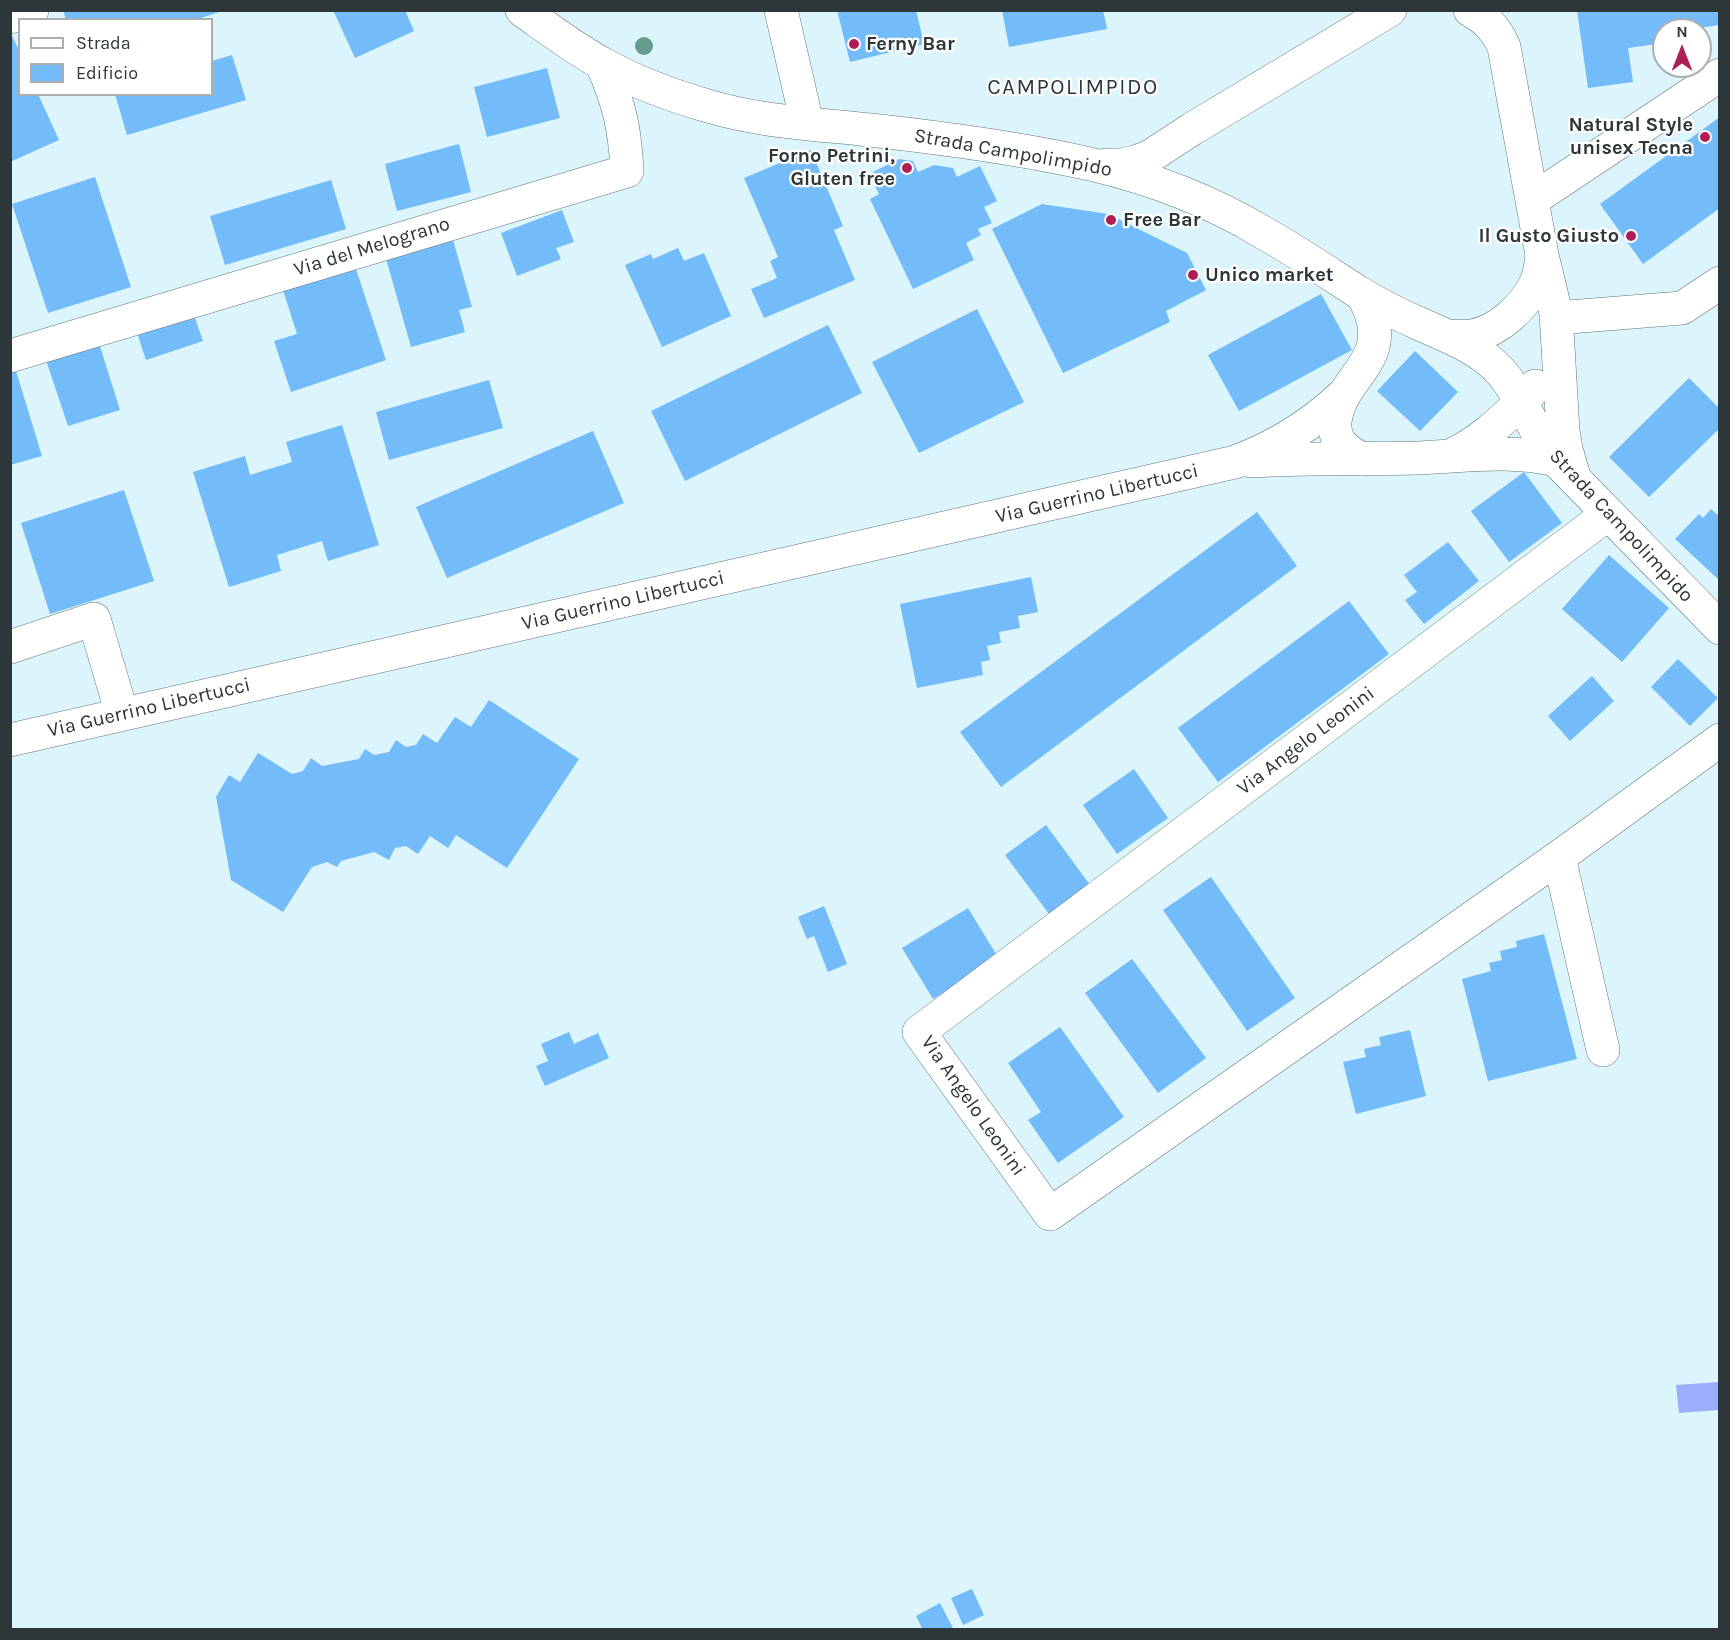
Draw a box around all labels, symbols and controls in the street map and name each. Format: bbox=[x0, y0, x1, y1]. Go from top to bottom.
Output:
legend bbox=[18, 18, 213, 96]
north arrow bbox=[1652, 18, 1712, 78]
text: N bbox=[1676, 22, 1688, 41]
text: Strada bbox=[76, 32, 131, 54]
place label: Ferny Bar bbox=[866, 32, 955, 56]
marker: Ferny Bar bbox=[847, 37, 861, 51]
text: Edificio bbox=[76, 62, 138, 84]
district label: CAMPOLIMPIDO bbox=[987, 75, 1159, 101]
place label: Natural Style unisex Tecna bbox=[1568, 113, 1693, 160]
street label: Strada Campolimpido bbox=[912, 124, 1114, 182]
marker: Natural Style unisex Tecna bbox=[1698, 130, 1712, 144]
place label: Forno Petrini, Gluten free bbox=[768, 144, 895, 191]
marker: Forno Petrini, Gluten free bbox=[900, 161, 914, 175]
place label: Free Bar bbox=[1123, 208, 1201, 232]
street label: Via del Melograno bbox=[291, 212, 453, 282]
marker: Free Bar bbox=[1104, 213, 1118, 227]
place label: Il Gusto Giusto bbox=[1478, 224, 1619, 248]
marker: Il Gusto Giusto bbox=[1624, 229, 1638, 243]
place label: Unico market bbox=[1205, 263, 1334, 287]
marker: Unico market bbox=[1186, 268, 1200, 282]
street label: Strada Campolimpido bbox=[1544, 444, 1698, 608]
street label: Via Guerrino Libertucci bbox=[993, 459, 1201, 529]
street label: Via Guerrino Libertucci bbox=[519, 566, 727, 636]
street label: Via Guerrino Libertucci bbox=[45, 673, 253, 743]
street label: Via Angelo Leonini bbox=[1232, 681, 1380, 801]
street label: Via Angelo Leonini bbox=[916, 1031, 1030, 1181]

